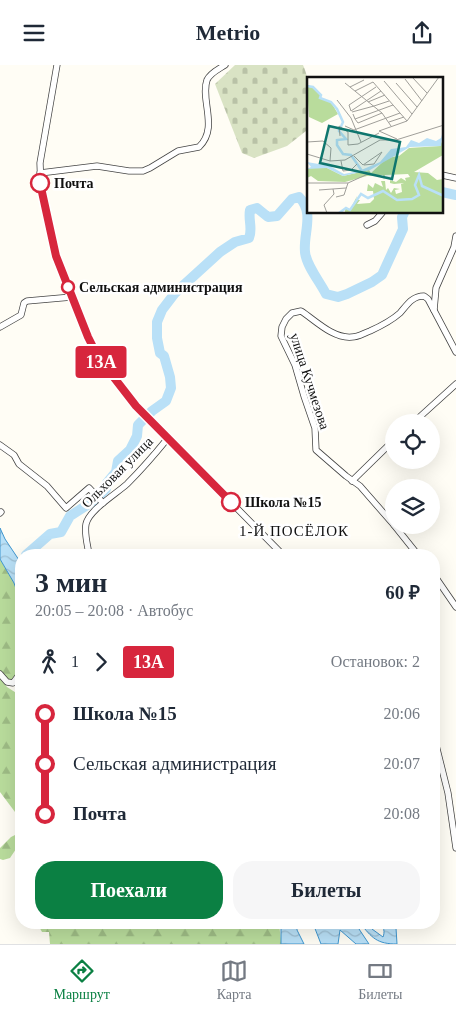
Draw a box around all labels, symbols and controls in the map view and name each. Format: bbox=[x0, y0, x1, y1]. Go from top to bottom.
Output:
icon: menu bbox=[20, 19, 48, 47]
icon: share bbox=[408, 19, 436, 47]
text: Metrio bbox=[196, 20, 260, 45]
inset map bbox=[307, 77, 444, 214]
marker: Почта bbox=[30, 173, 50, 193]
place label: Почта bbox=[54, 176, 93, 191]
marker: Сельская администрация bbox=[61, 280, 75, 294]
place label: Сельская администрация bbox=[79, 280, 243, 295]
street label: улица Кучмезова bbox=[287, 331, 332, 432]
line badge: 13А bbox=[72, 346, 130, 378]
text: 13А bbox=[86, 352, 117, 372]
map controls bbox=[385, 414, 440, 534]
button: locate bbox=[385, 414, 440, 469]
street label: Ольховая улица bbox=[79, 433, 156, 511]
button: layers bbox=[385, 479, 440, 534]
marker: Школа №15 bbox=[221, 492, 241, 512]
place label: Школа №15 bbox=[245, 495, 322, 510]
district label: 1-Й ПОСЁЛОК bbox=[239, 523, 349, 539]
text: 3 мин bbox=[35, 567, 107, 598]
text: 60 ₽ bbox=[385, 582, 420, 603]
text: 20:05 – 20:08 · Автобус bbox=[35, 602, 193, 619]
icon: walk bbox=[35, 648, 63, 676]
icon: forward bbox=[87, 648, 115, 676]
text: 13А bbox=[133, 652, 164, 672]
text: 1 bbox=[71, 653, 79, 670]
text: Остановок: 2 bbox=[331, 653, 420, 670]
text: Школа №15 bbox=[73, 703, 177, 724]
text: 20:06 bbox=[384, 705, 420, 722]
text: Сельская администрация bbox=[73, 753, 276, 774]
text: 20:07 bbox=[384, 755, 420, 772]
text: Почта bbox=[73, 803, 127, 824]
text: 20:08 bbox=[384, 805, 420, 822]
button: Поехали bbox=[35, 861, 223, 919]
button: Билеты bbox=[233, 861, 420, 919]
tab: Маршрут bbox=[53, 957, 110, 1003]
tab: Карта bbox=[217, 957, 251, 1003]
tab: Билеты bbox=[358, 957, 403, 1003]

